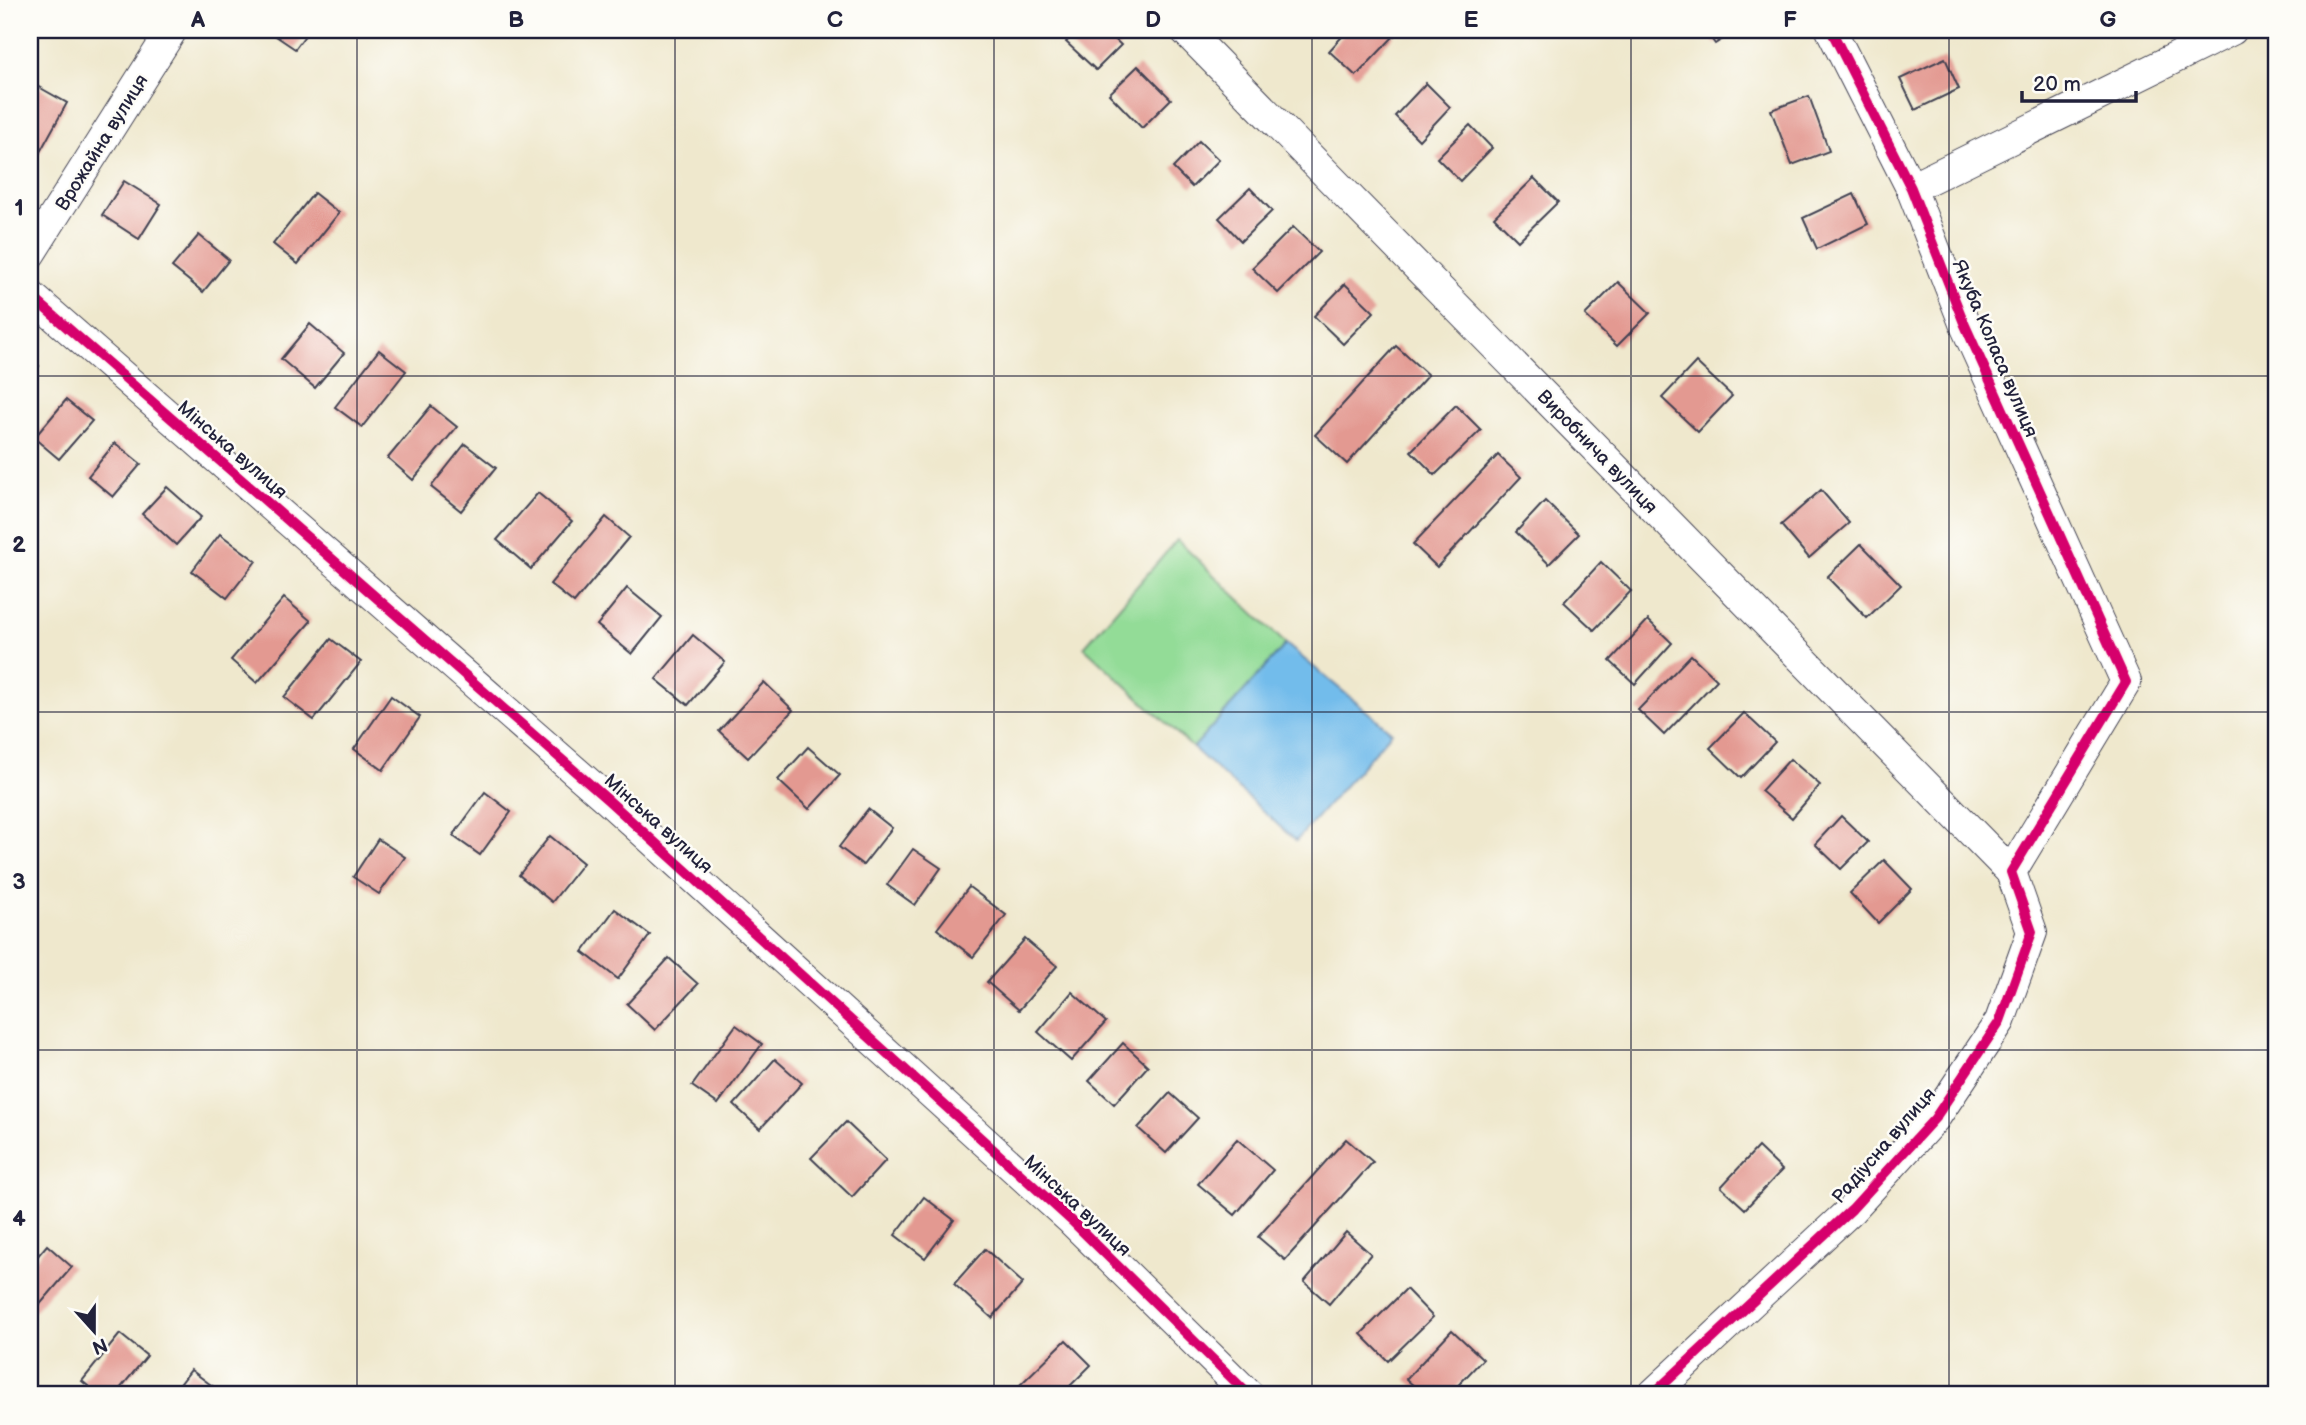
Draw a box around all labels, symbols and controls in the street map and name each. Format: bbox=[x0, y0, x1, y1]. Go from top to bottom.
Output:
text: A bbox=[190, 6, 206, 34]
text: B bbox=[508, 6, 524, 34]
text: C bbox=[827, 6, 843, 34]
text: D bbox=[1145, 6, 1161, 34]
text: E bbox=[1464, 6, 1479, 34]
text: F bbox=[1783, 6, 1797, 34]
text: G bbox=[2100, 6, 2117, 34]
scale bar bbox=[2022, 60, 2136, 104]
street label: Врожайна вулиця bbox=[51, 70, 153, 215]
text: 20 m bbox=[2033, 72, 2081, 97]
text: 1 bbox=[14, 194, 24, 222]
street label: Якуба Коласа вулиця bbox=[1947, 256, 2042, 441]
street label: Виробнича вулиця bbox=[1532, 385, 1662, 519]
street label: Мінська вулиця bbox=[172, 396, 292, 504]
text: 2 bbox=[12, 531, 26, 559]
street label: Мінська вулиця bbox=[599, 769, 717, 879]
text: 3 bbox=[12, 868, 26, 896]
street label: Радіусна вулиця bbox=[1827, 1083, 1941, 1209]
street label: Мінська вулиця bbox=[1019, 1151, 1135, 1262]
text: 4 bbox=[12, 1205, 26, 1233]
north arrow bbox=[60, 1296, 130, 1366]
text: N bbox=[89, 1332, 110, 1359]

